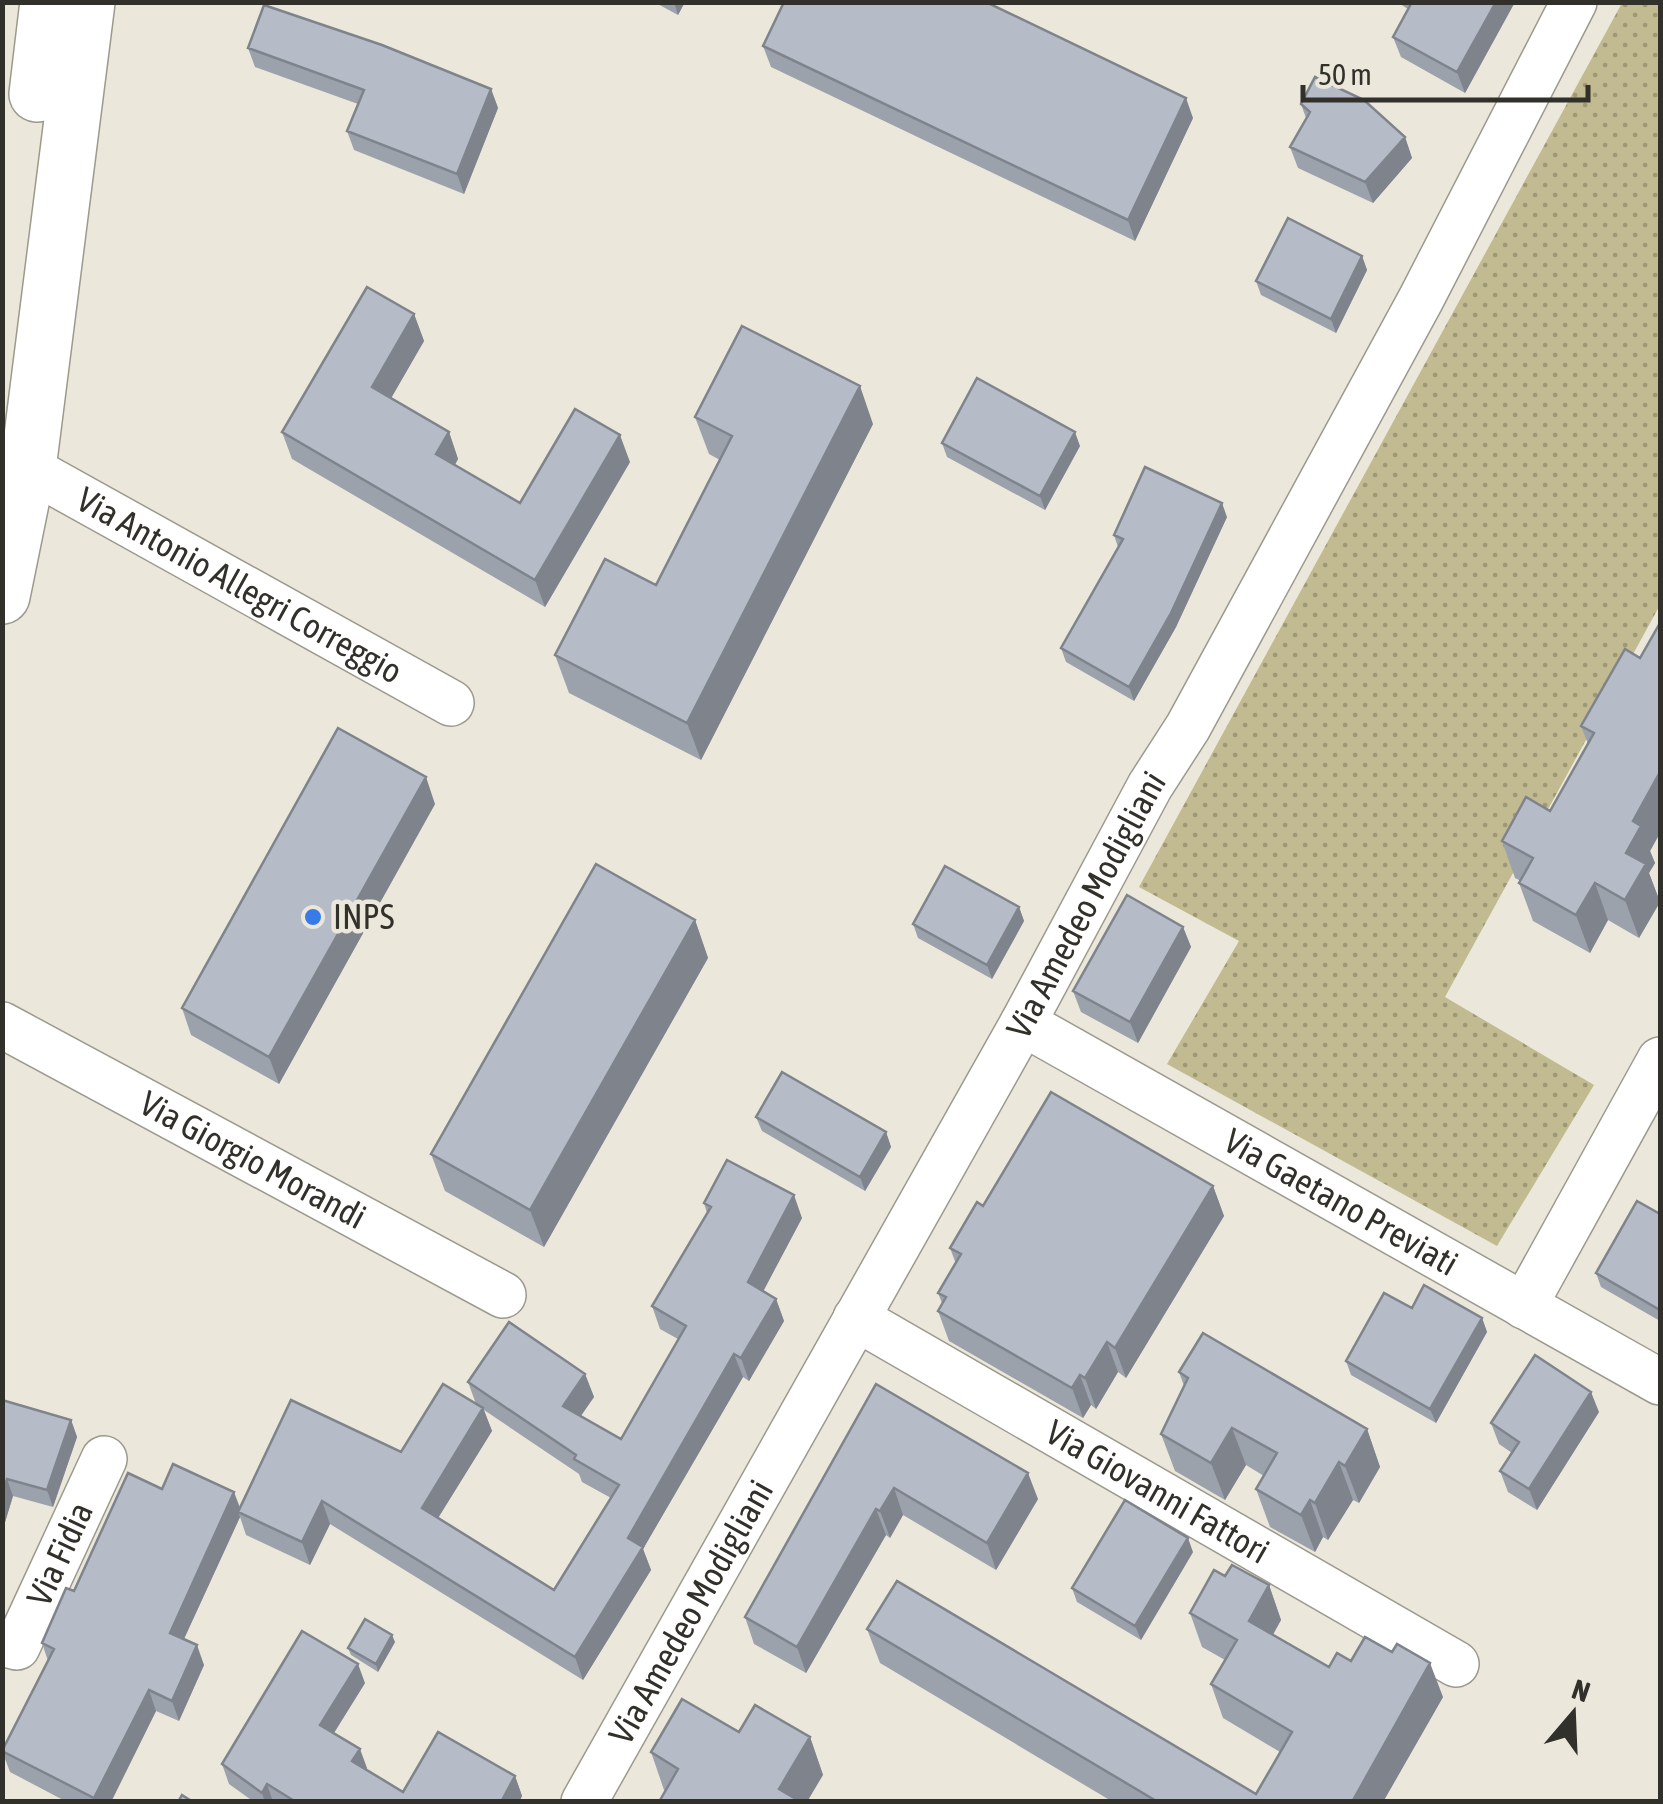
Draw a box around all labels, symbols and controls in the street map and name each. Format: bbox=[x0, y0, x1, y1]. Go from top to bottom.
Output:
scale bar bbox=[1303, 40, 1588, 102]
text: 50 m bbox=[1318, 57, 1372, 91]
street label: Via Antonio Allegri Correggio bbox=[71, 479, 409, 691]
street label: Via Amedeo Modigliani bbox=[998, 764, 1173, 1045]
place label: INPS bbox=[333, 896, 394, 936]
marker: INPS bbox=[302, 906, 324, 928]
street label: Via Giorgio Morandi bbox=[134, 1082, 373, 1236]
street label: Via Gaetano Previati bbox=[1218, 1120, 1465, 1283]
street label: Via Giovanni Fattori bbox=[1039, 1411, 1276, 1571]
street label: Via Amedeo Modigliani bbox=[600, 1473, 780, 1750]
street label: Via Fidia bbox=[18, 1496, 100, 1612]
north arrow bbox=[1523, 1664, 1623, 1764]
text: N bbox=[1568, 1673, 1594, 1708]

